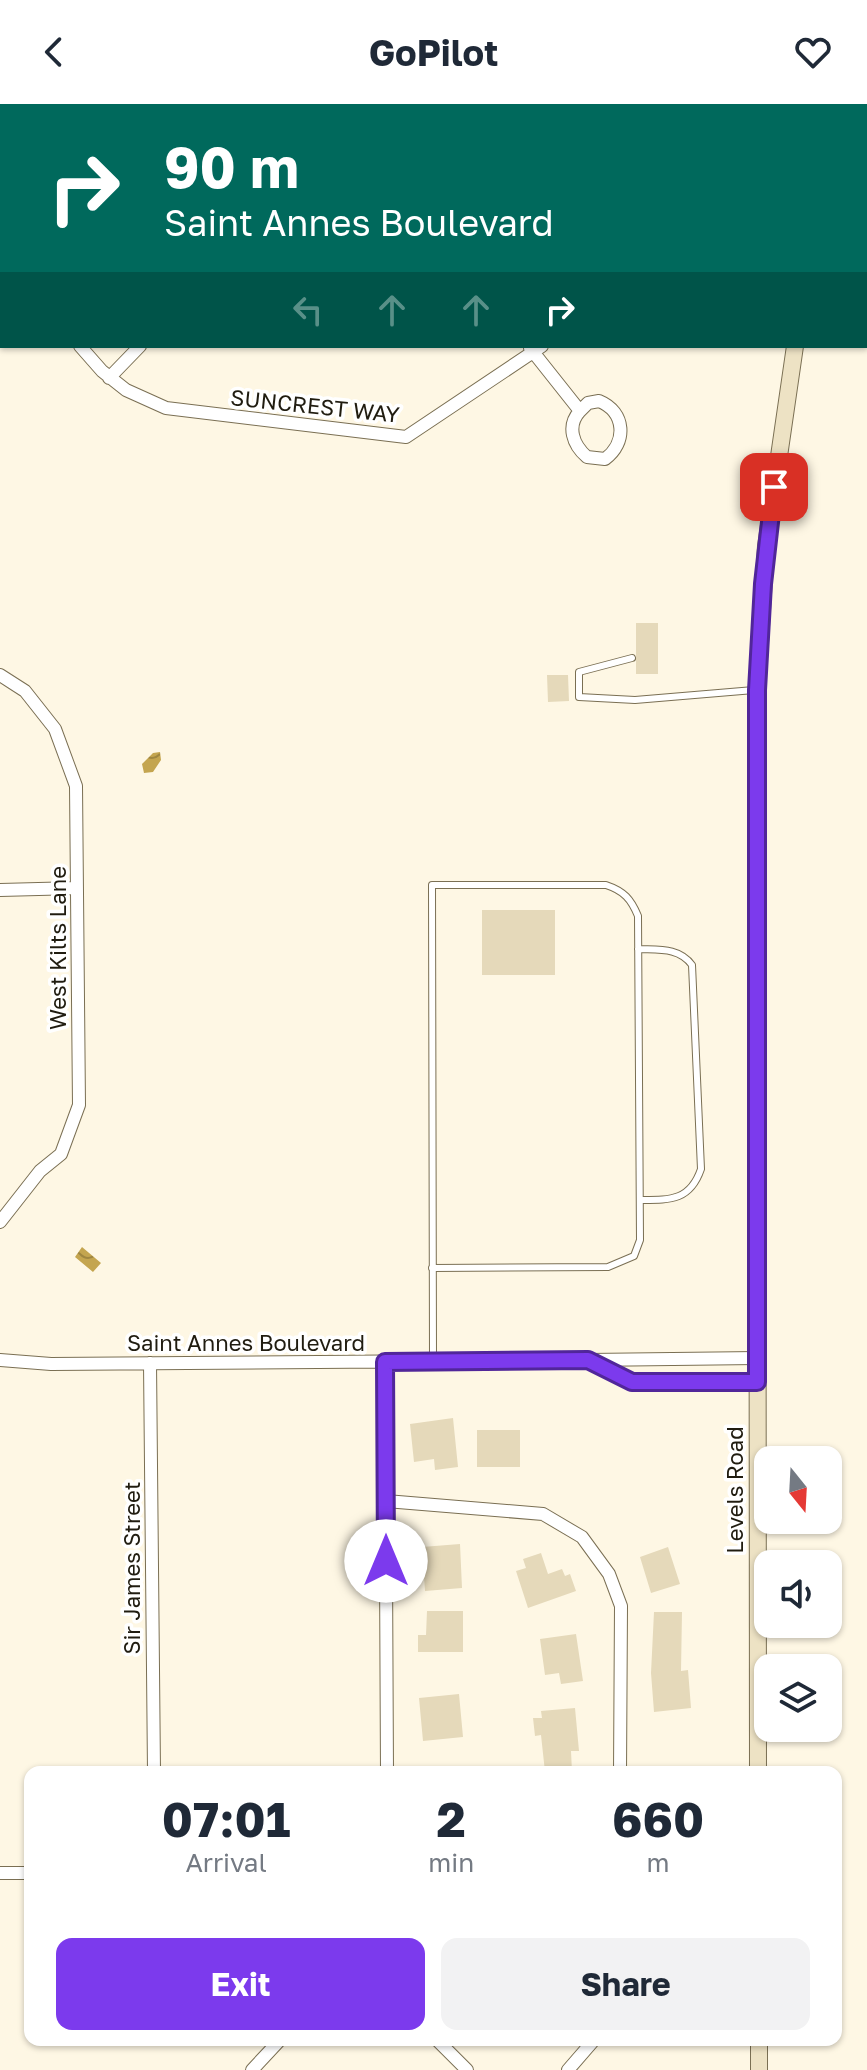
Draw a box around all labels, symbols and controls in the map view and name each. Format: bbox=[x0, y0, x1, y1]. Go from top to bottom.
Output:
icon: back bbox=[32, 30, 76, 74]
icon: heart bbox=[791, 30, 835, 74]
text: GoPilot bbox=[369, 31, 498, 74]
text: 90 m bbox=[164, 133, 299, 200]
icon: right bbox=[32, 136, 136, 240]
text: Saint Annes Boulevard bbox=[164, 201, 554, 244]
icon: left bbox=[286, 288, 330, 332]
icon: ahead bbox=[370, 288, 414, 332]
icon: ahead bbox=[454, 288, 498, 332]
icon: right bbox=[538, 288, 582, 332]
street label: SUNCREST WAY bbox=[229, 383, 401, 428]
pin bbox=[740, 453, 808, 521]
icon: arrive bbox=[752, 465, 796, 509]
street label: West Kilts Lane bbox=[44, 866, 71, 1030]
street label: Saint Annes Boulevard bbox=[127, 1329, 365, 1356]
street label: Levels Road bbox=[721, 1426, 748, 1554]
north arrow bbox=[754, 1446, 842, 1534]
map controls bbox=[754, 1446, 842, 1742]
street label: Sir James Street bbox=[118, 1481, 145, 1655]
position arrow bbox=[344, 1519, 428, 1603]
button: sound bbox=[754, 1550, 842, 1638]
button: layers bbox=[754, 1654, 842, 1742]
text: 07:01 bbox=[162, 1790, 290, 1848]
text: 2 bbox=[437, 1790, 466, 1848]
text: 660 bbox=[612, 1790, 704, 1848]
text: Arrival bbox=[185, 1847, 267, 1878]
text: min bbox=[428, 1847, 474, 1878]
text: m bbox=[647, 1847, 670, 1878]
button: Exit bbox=[56, 1938, 425, 2030]
button: Share bbox=[441, 1938, 810, 2030]

